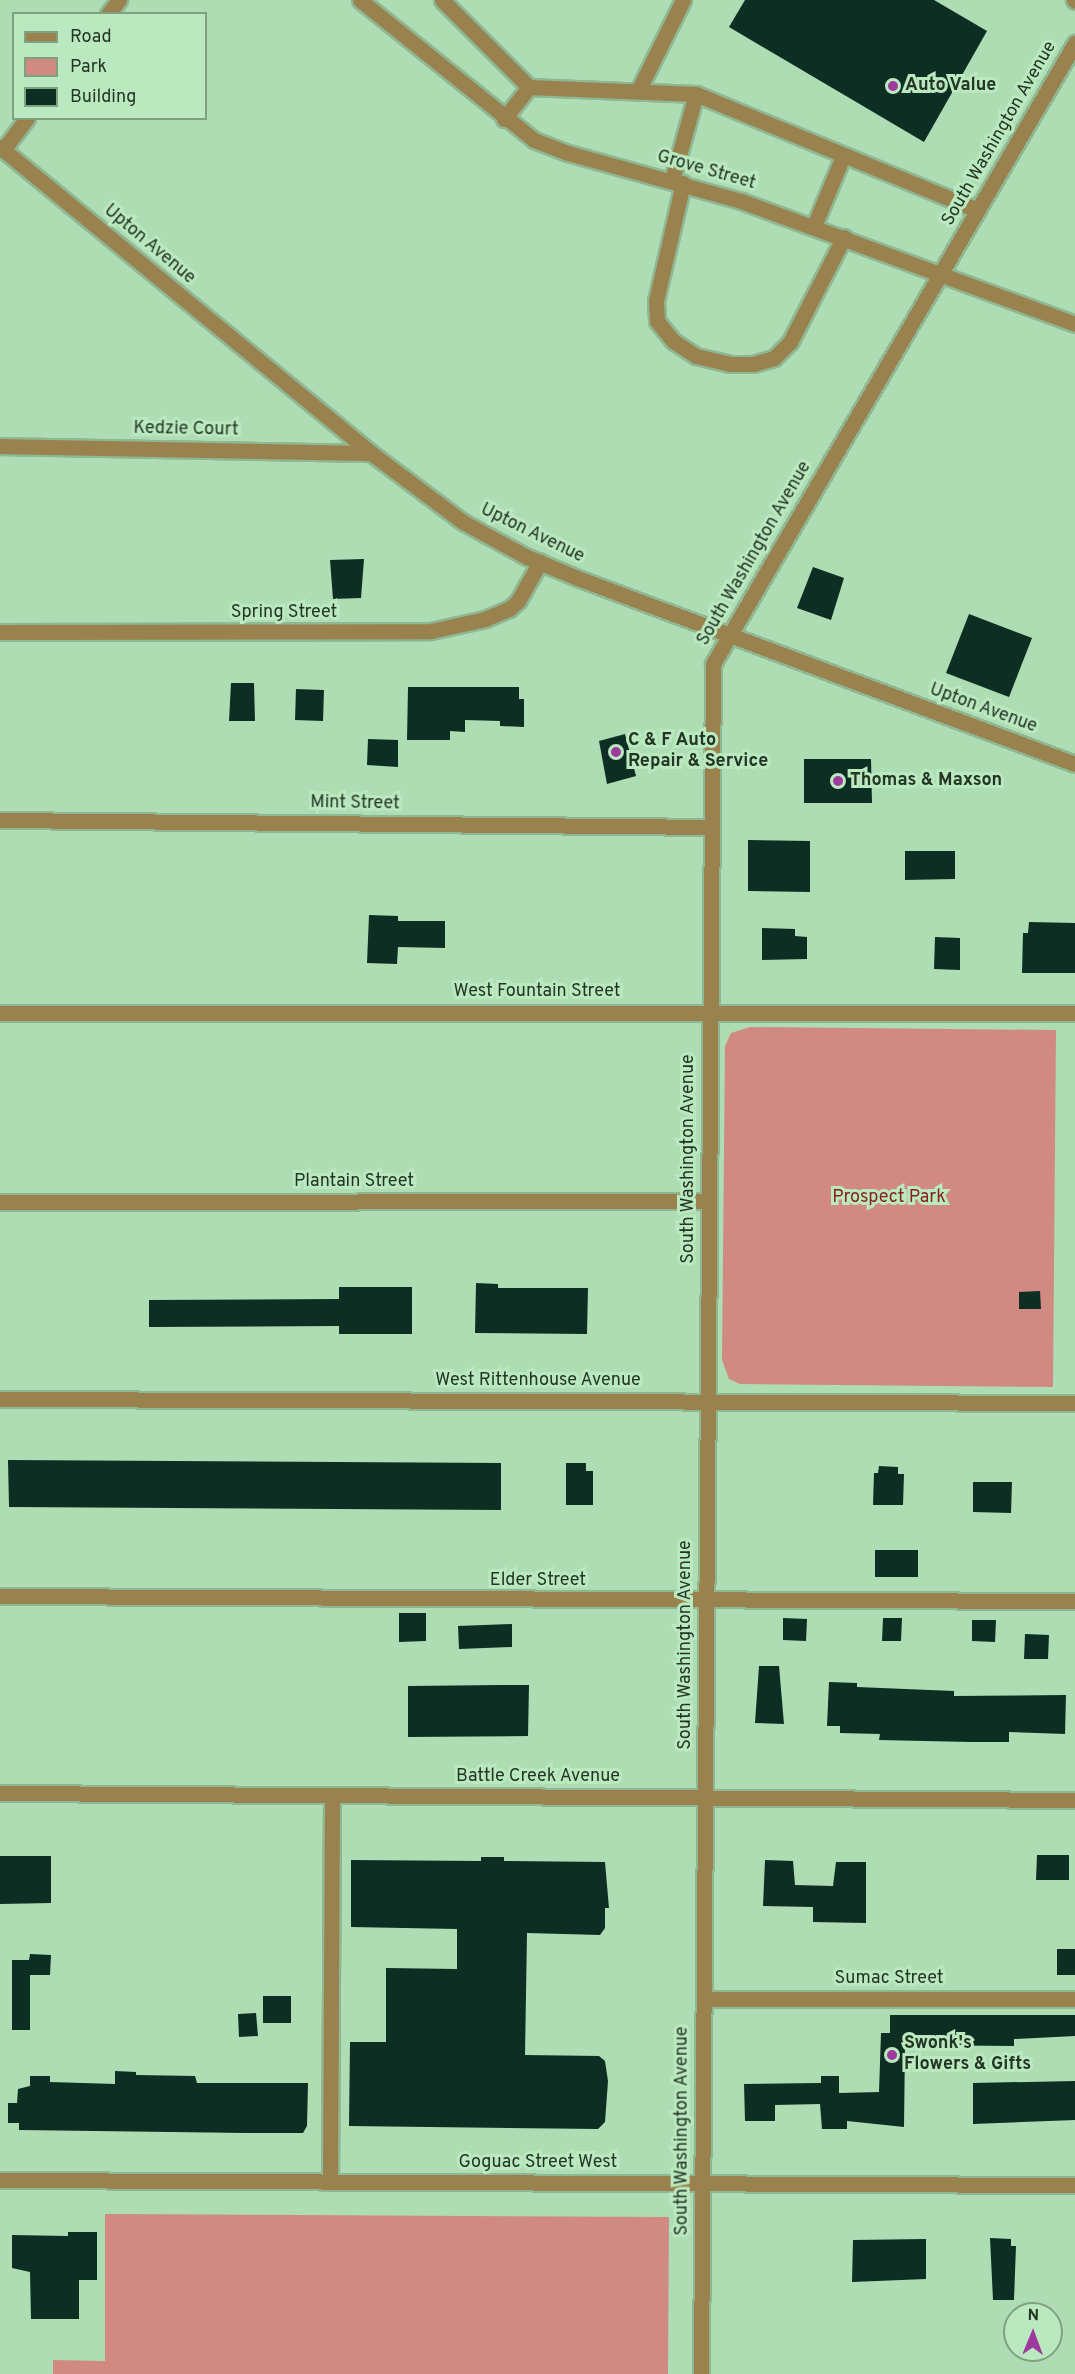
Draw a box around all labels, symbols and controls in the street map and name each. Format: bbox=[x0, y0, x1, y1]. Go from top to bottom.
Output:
legend bbox=[12, 12, 207, 120]
text: Road bbox=[70, 26, 112, 49]
street label: South Washington Avenue bbox=[938, 38, 1062, 230]
text: Park bbox=[70, 56, 107, 79]
place label: Auto Value bbox=[905, 75, 997, 97]
marker: Auto Value bbox=[886, 79, 900, 93]
text: Building bbox=[70, 86, 136, 109]
street label: Grove Street bbox=[654, 147, 758, 195]
street label: Upton Avenue bbox=[99, 200, 199, 290]
street label: Kedzie Court bbox=[133, 418, 239, 442]
street label: South Washington Avenue bbox=[693, 458, 817, 650]
street label: Upton Avenue bbox=[476, 499, 588, 569]
street label: Spring Street bbox=[231, 602, 337, 624]
street label: Upton Avenue bbox=[926, 679, 1040, 739]
place label: C & F Auto Repair & Service bbox=[628, 731, 768, 774]
marker: C & F Auto Repair & Service bbox=[609, 745, 623, 759]
place label: Thomas & Maxson bbox=[850, 770, 1002, 792]
marker: Thomas & Maxson bbox=[831, 774, 845, 788]
street label: Mint Street bbox=[310, 792, 400, 816]
street label: West Fountain Street bbox=[454, 981, 620, 1003]
street label: South Washington Avenue bbox=[678, 1054, 700, 1264]
street label: Plantain Street bbox=[294, 1171, 414, 1193]
park label: Prospect Park bbox=[832, 1187, 946, 1209]
street label: West Rittenhouse Avenue bbox=[435, 1370, 641, 1392]
street label: South Washington Avenue bbox=[675, 1540, 697, 1750]
street label: Elder Street bbox=[490, 1570, 586, 1592]
street label: Battle Creek Avenue bbox=[456, 1766, 620, 1788]
street label: Sumac Street bbox=[835, 1968, 943, 1990]
street label: South Washington Avenue bbox=[672, 2026, 694, 2236]
place label: Swonk's Flowers & Gifts bbox=[904, 2034, 1031, 2076]
marker: Swonk's Flowers & Gifts bbox=[885, 2048, 899, 2062]
street label: Goguac Street West bbox=[458, 2152, 618, 2174]
north arrow bbox=[1003, 2302, 1063, 2362]
text: N bbox=[1027, 2306, 1039, 2326]

